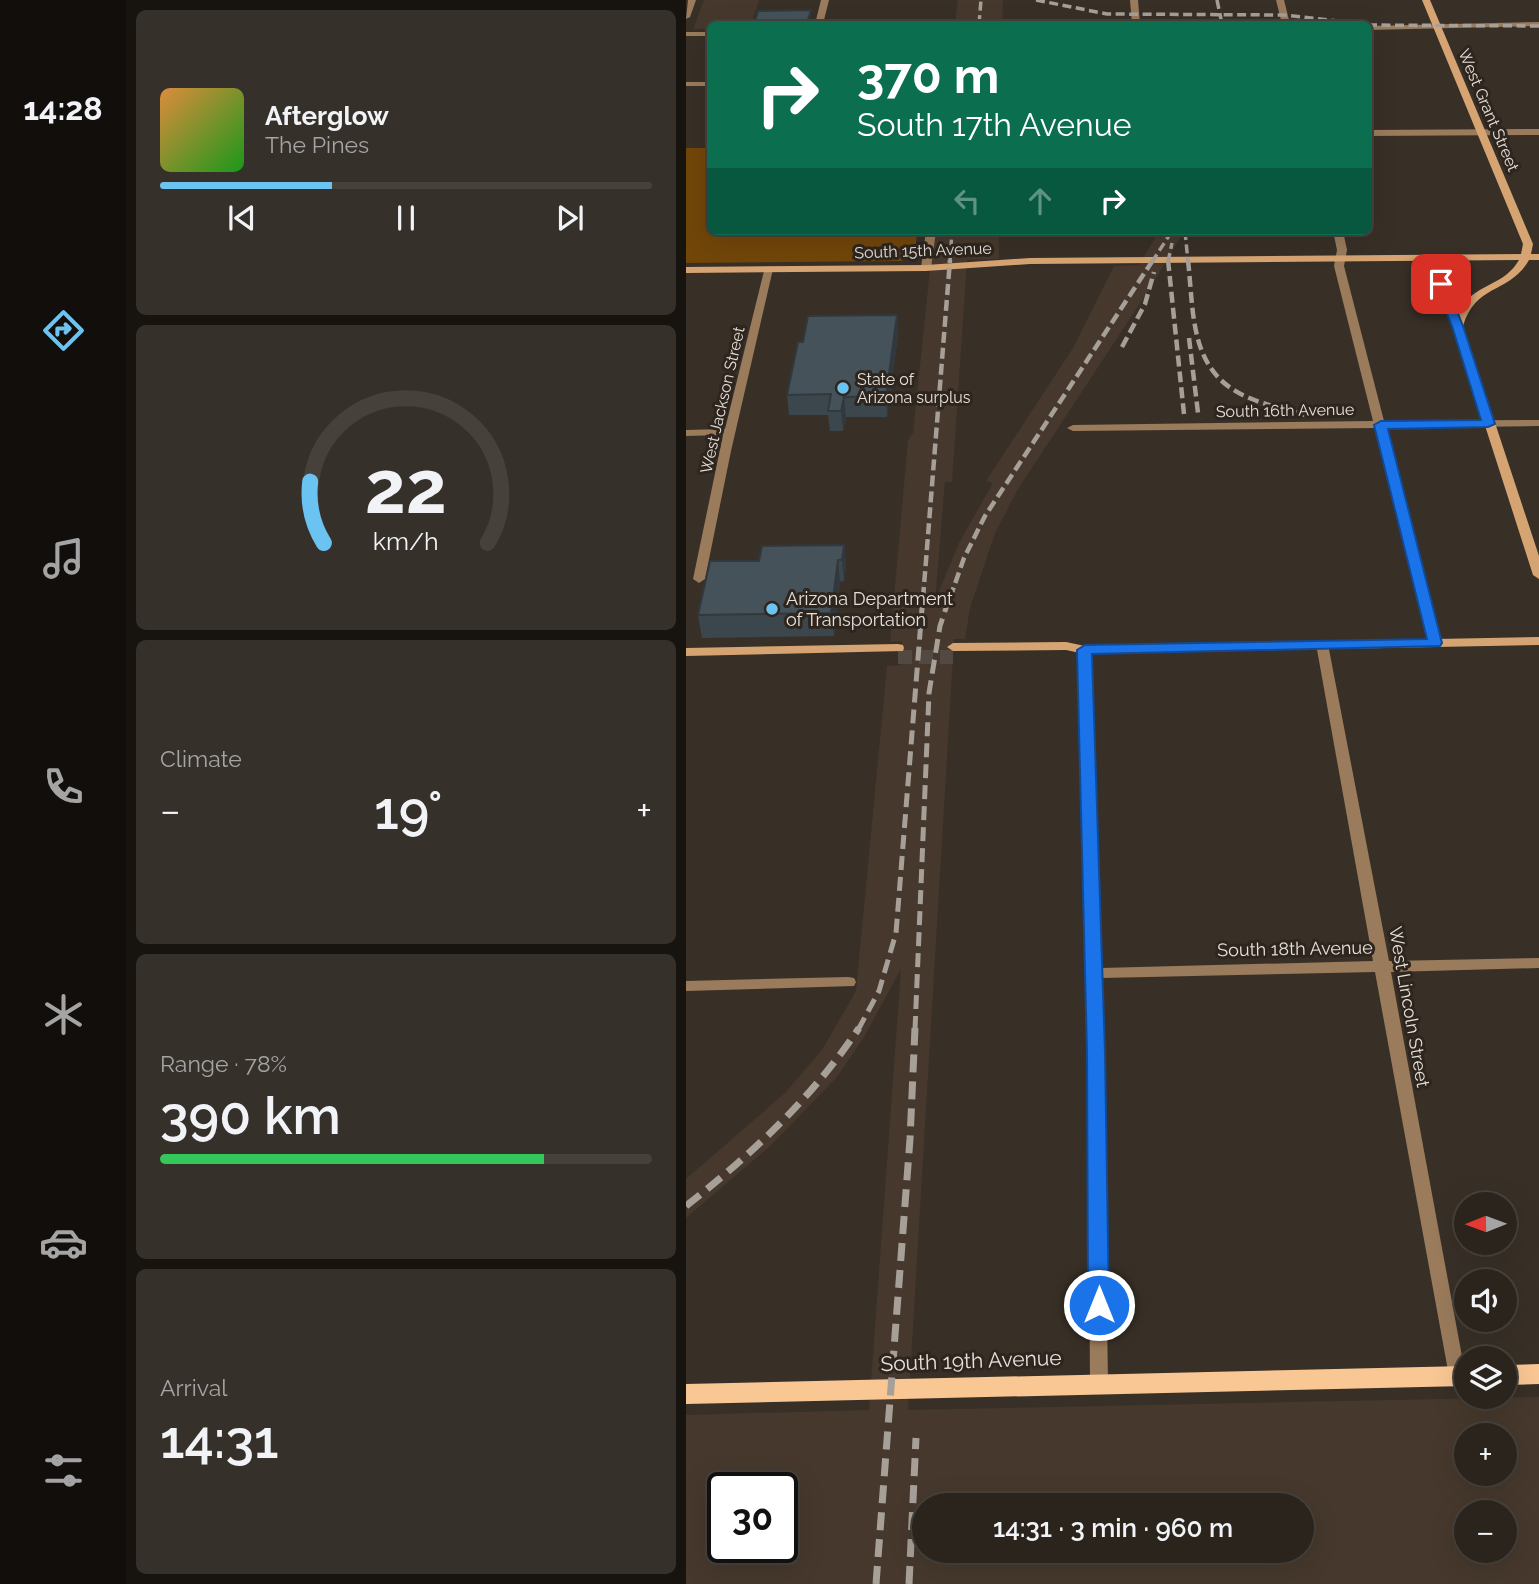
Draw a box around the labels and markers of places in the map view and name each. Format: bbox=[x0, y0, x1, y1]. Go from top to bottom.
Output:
pin bbox=[1411, 254, 1471, 314]
place label: State of Arizona surplus bbox=[857, 370, 971, 407]
marker: State of Arizona surplus bbox=[835, 380, 851, 396]
place label: Arizona Department of Transportation bbox=[786, 588, 953, 630]
marker: Arizona Department of Transportation bbox=[764, 601, 780, 617]

